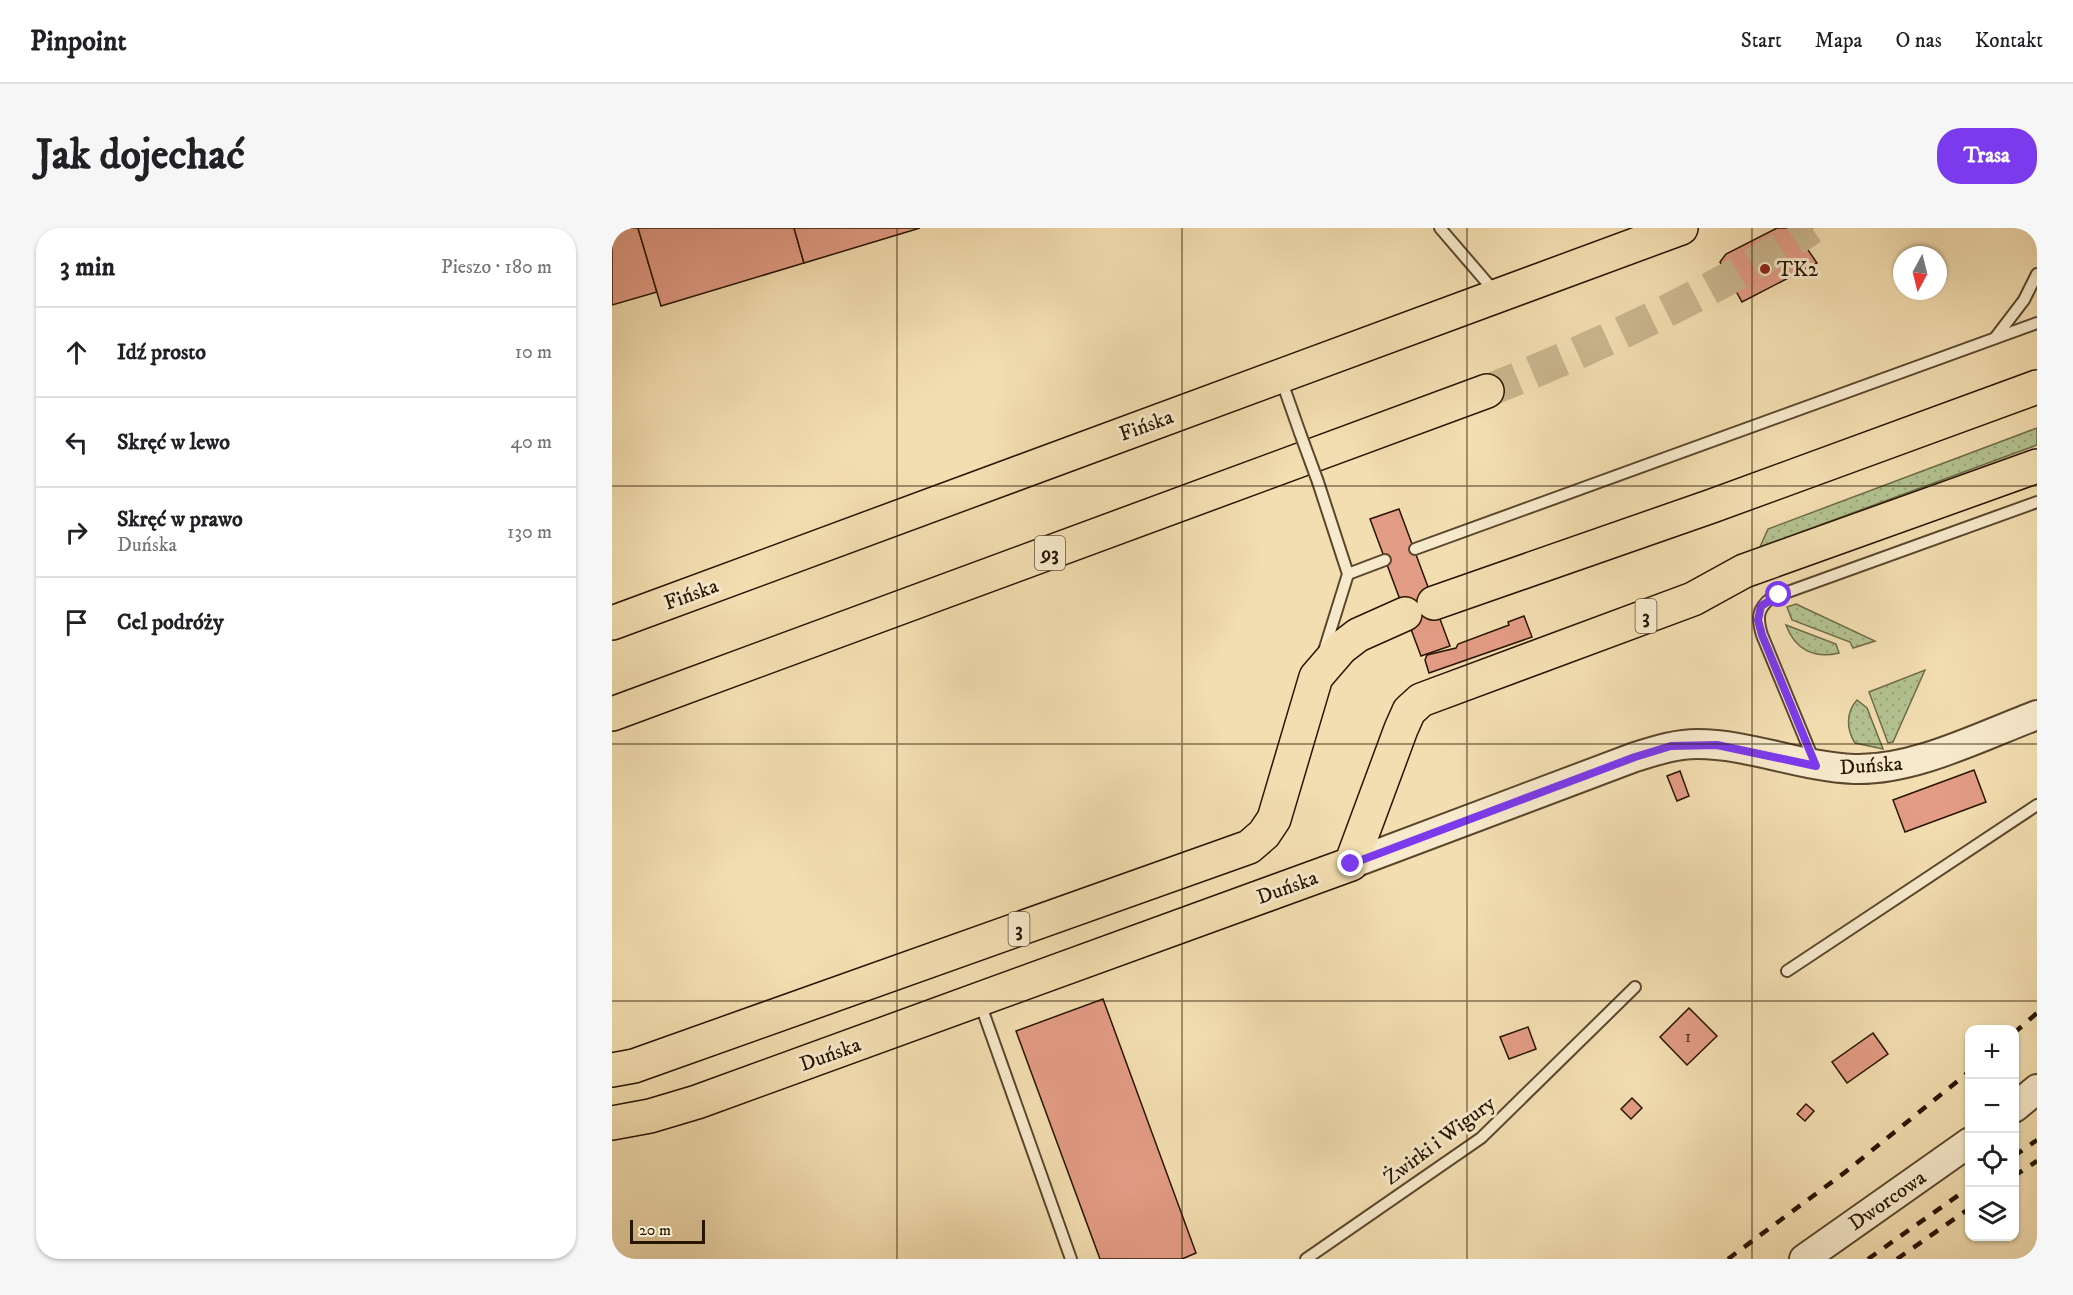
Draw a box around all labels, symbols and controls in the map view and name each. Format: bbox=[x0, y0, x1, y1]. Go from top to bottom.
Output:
text: Pinpoint bbox=[30, 24, 126, 59]
text: Start bbox=[1741, 28, 1782, 54]
text: Mapa bbox=[1815, 28, 1862, 54]
text: O nas bbox=[1895, 28, 1942, 54]
text: Kontakt bbox=[1975, 28, 2043, 54]
button: Trasa bbox=[1937, 128, 2037, 184]
text: Jak dojechać bbox=[36, 130, 244, 182]
north arrow bbox=[1893, 246, 1947, 300]
text: 3 min bbox=[60, 251, 115, 284]
text: Pieszo · 180 m bbox=[441, 255, 552, 280]
place label: TK2 bbox=[1777, 257, 1819, 283]
marker: TK2 bbox=[1758, 262, 1772, 276]
icon: ahead bbox=[60, 336, 93, 369]
text: Idź prosto bbox=[117, 339, 206, 366]
text: 10 m bbox=[515, 340, 552, 365]
street label: Fińska bbox=[1116, 404, 1177, 448]
icon: left bbox=[60, 426, 93, 459]
text: Skręć w lewo bbox=[117, 429, 230, 456]
text: 40 m bbox=[510, 430, 552, 455]
text: Skręć w prawo bbox=[117, 506, 243, 533]
icon: right bbox=[60, 516, 93, 549]
text: 130 m bbox=[507, 520, 552, 545]
text: Duńska bbox=[117, 533, 177, 558]
road number: 93 bbox=[1035, 536, 1065, 570]
street label: Fińska bbox=[661, 573, 722, 617]
route start bbox=[1765, 581, 1791, 607]
road number: 3 bbox=[1636, 599, 1656, 633]
icon: arrive bbox=[60, 606, 93, 639]
text: Cel podróży bbox=[117, 609, 224, 636]
street label: Duńska bbox=[1839, 751, 1904, 781]
route end bbox=[1337, 850, 1363, 876]
street label: Duńska bbox=[1253, 865, 1322, 911]
road number: 3 bbox=[1008, 912, 1030, 946]
map controls bbox=[1965, 1025, 2019, 1241]
button: + bbox=[1965, 1025, 2019, 1079]
house number: 1 bbox=[1685, 1026, 1691, 1048]
street label: Duńska bbox=[796, 1032, 865, 1078]
button: − bbox=[1965, 1079, 2019, 1133]
street label: Żwirki i Wigury bbox=[1378, 1089, 1501, 1191]
button: locate bbox=[1965, 1133, 2019, 1187]
street label: Dworcowa bbox=[1844, 1165, 1931, 1237]
button: layers bbox=[1965, 1187, 2019, 1241]
scale bar bbox=[630, 1217, 705, 1244]
text: 20 m bbox=[639, 1220, 671, 1240]

